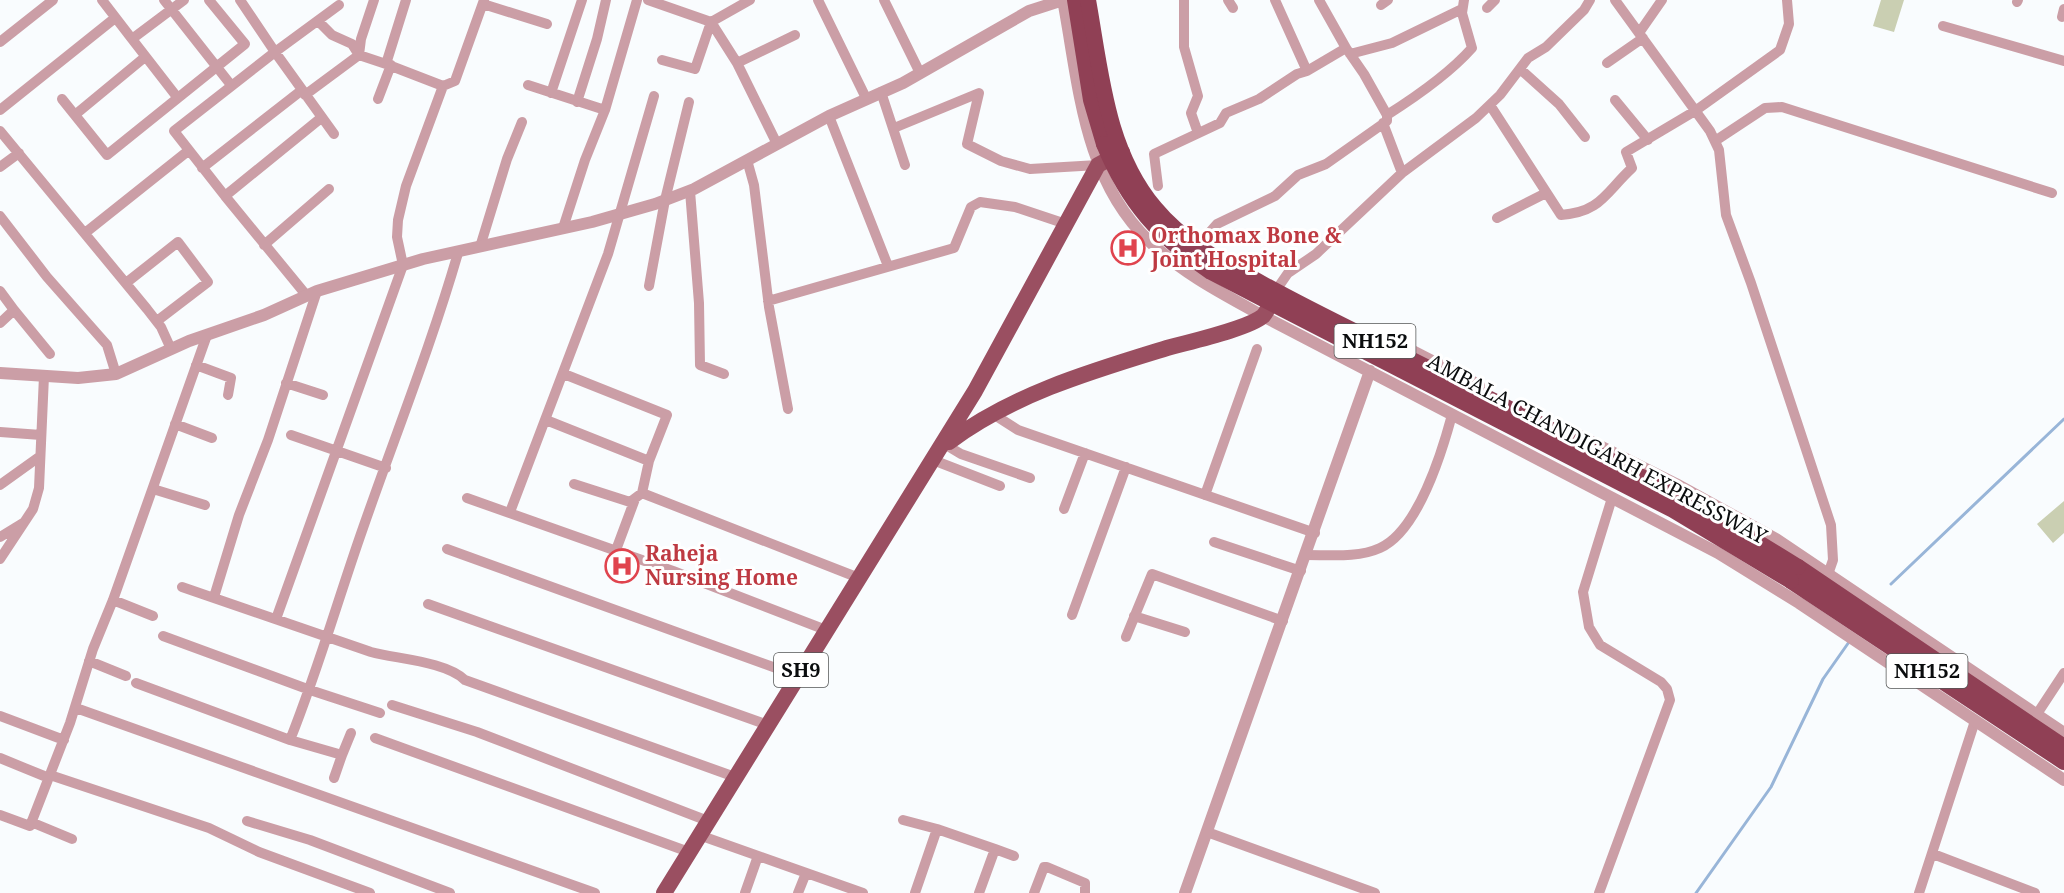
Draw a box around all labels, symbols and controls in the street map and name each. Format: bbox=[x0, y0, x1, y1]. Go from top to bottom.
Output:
place label: Orthomax Bone & Joint Hospital bbox=[1150, 221, 1342, 273]
hospital icon: Orthomax Bone & Joint Hospital bbox=[1110, 230, 1146, 266]
road number: NH152 bbox=[1334, 324, 1416, 358]
street label: AMBALA CHANDIGARH EXPRESSWAY bbox=[1423, 346, 1773, 550]
place label: Raheja Nursing Home bbox=[645, 539, 798, 591]
hospital icon: Raheja Nursing Home bbox=[604, 548, 640, 584]
road number: SH9 bbox=[774, 653, 828, 687]
road number: NH152 bbox=[1886, 654, 1968, 688]

